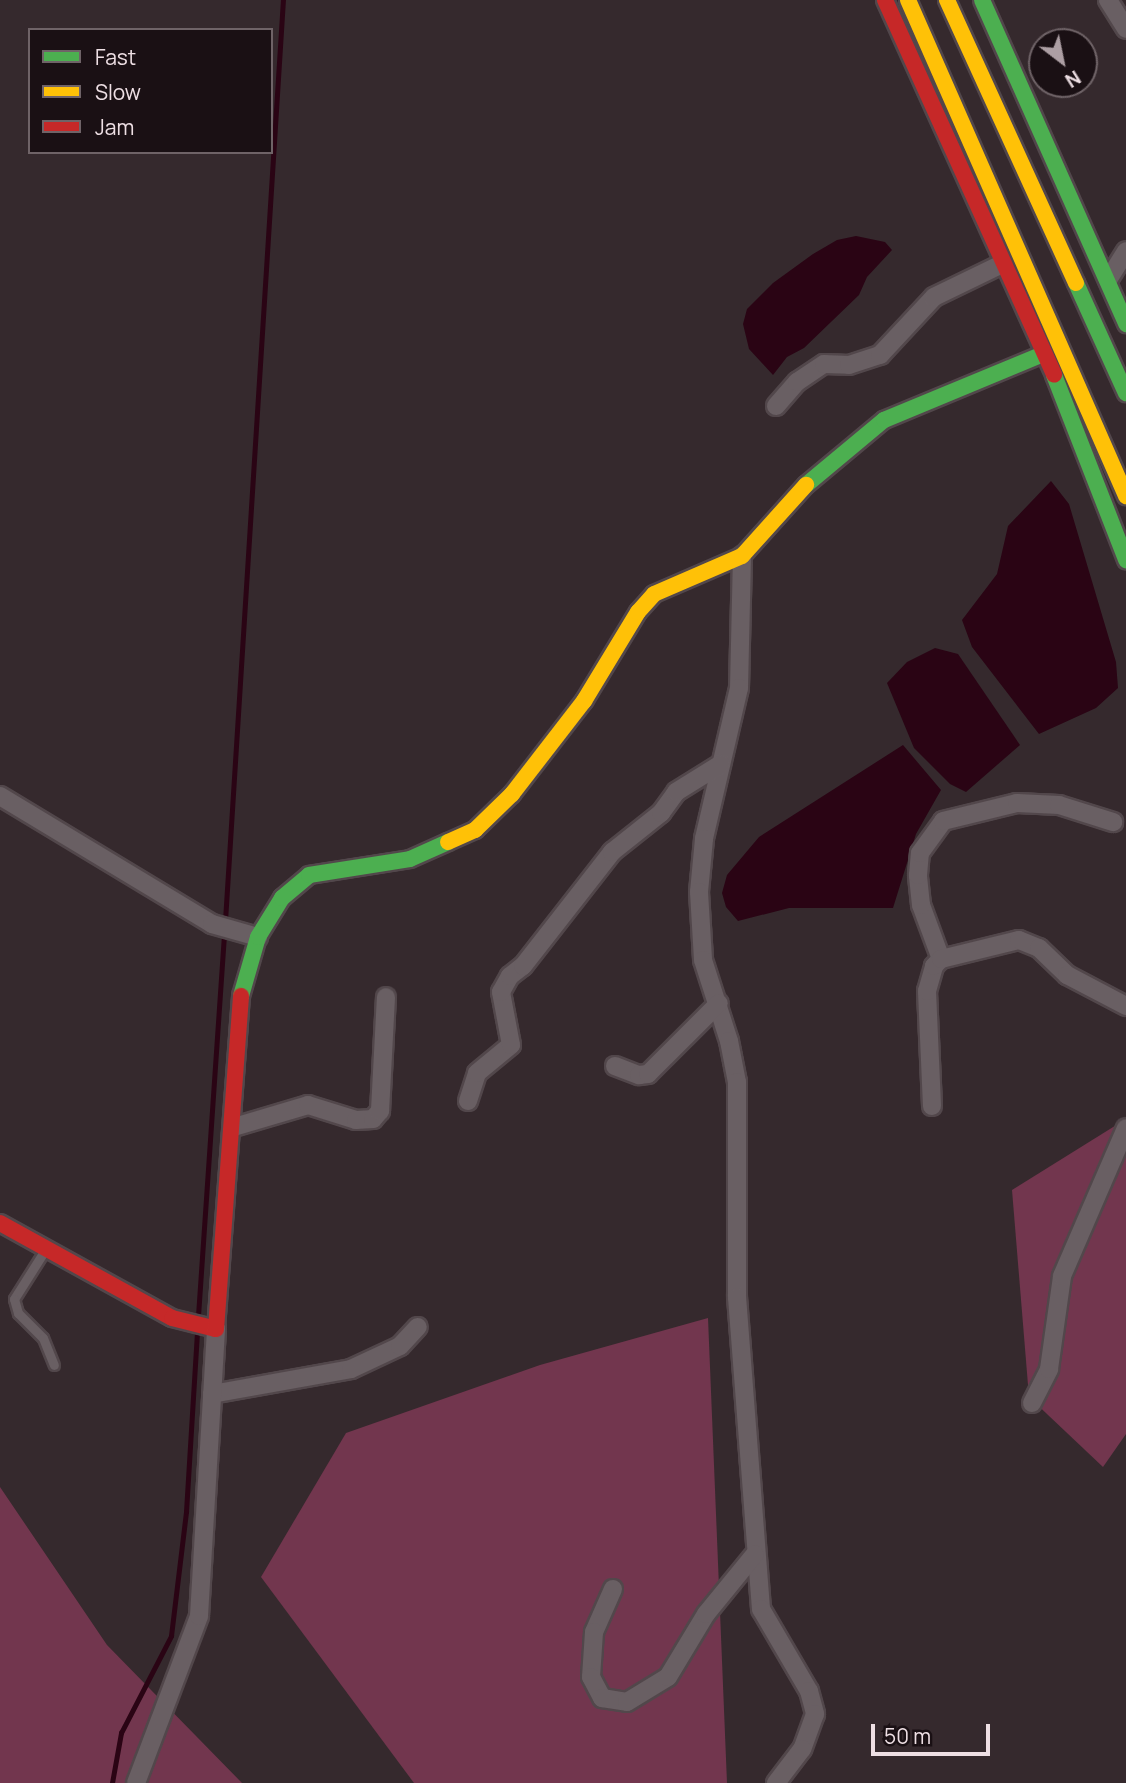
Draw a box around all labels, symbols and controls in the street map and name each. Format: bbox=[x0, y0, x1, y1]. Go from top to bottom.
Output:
legend bbox=[28, 28, 273, 154]
north arrow bbox=[1028, 28, 1098, 98]
text: Fast bbox=[95, 43, 136, 71]
text: N bbox=[1060, 64, 1086, 94]
text: Slow bbox=[95, 78, 141, 106]
text: Jam bbox=[95, 113, 134, 141]
scale bar bbox=[874, 1710, 993, 1754]
text: 50 m bbox=[884, 1722, 931, 1750]

